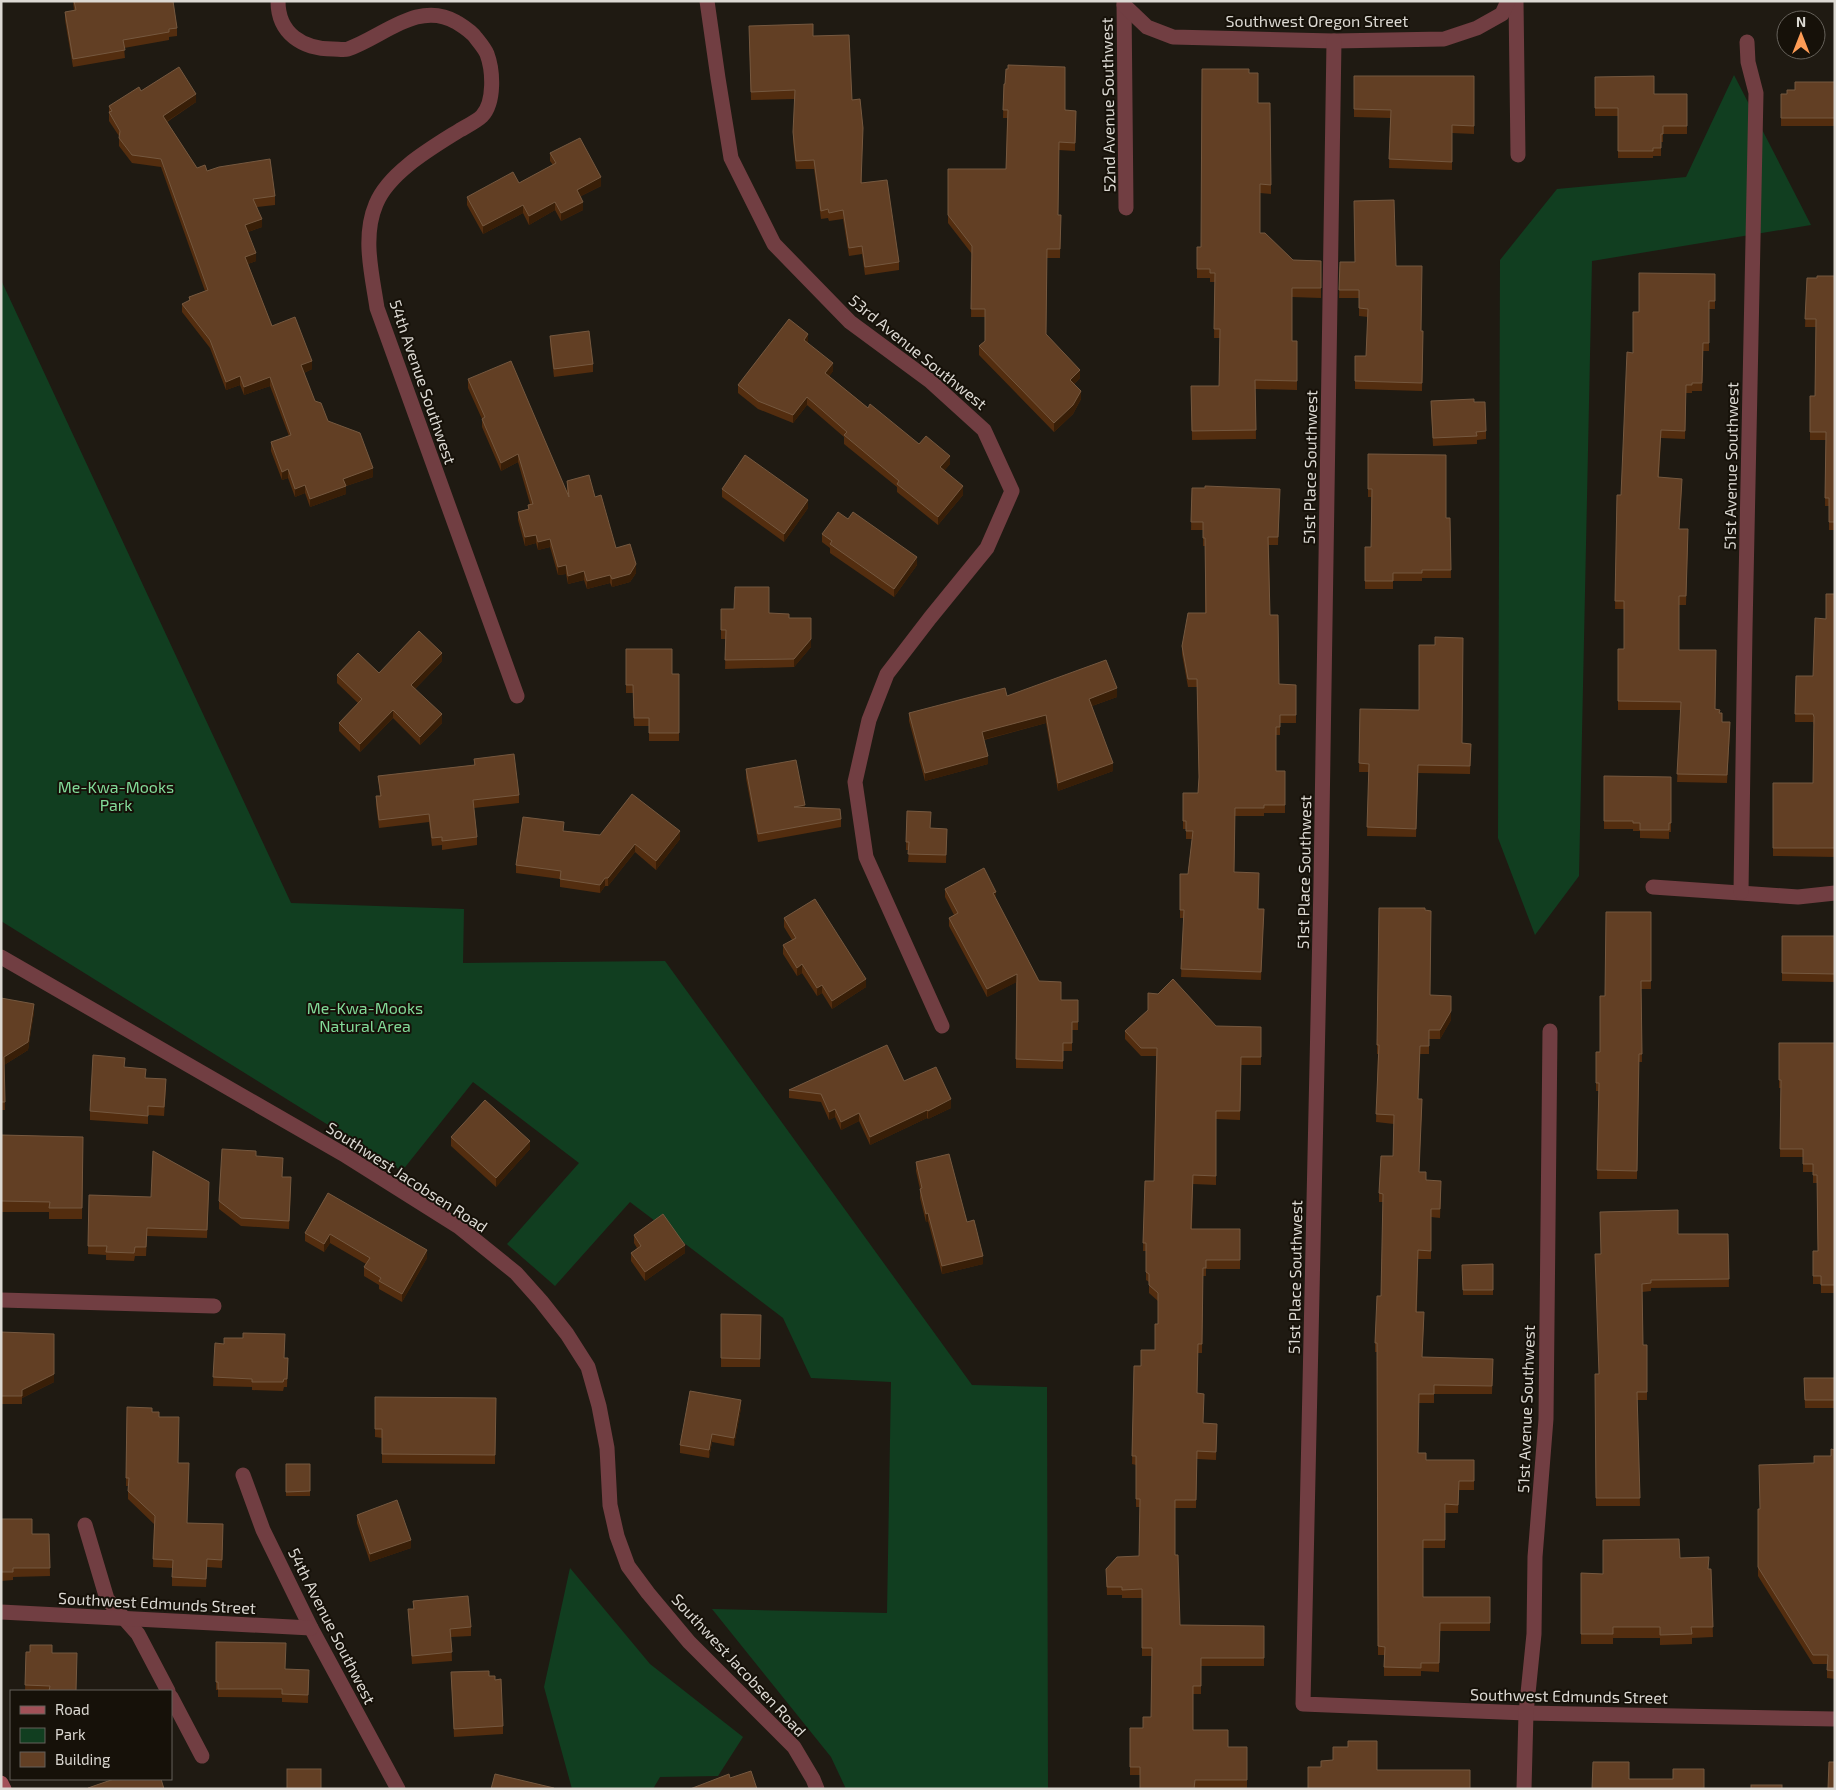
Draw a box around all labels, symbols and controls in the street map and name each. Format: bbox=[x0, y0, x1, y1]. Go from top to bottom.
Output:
north arrow bbox=[1776, 10, 1826, 60]
street label: Southwest Oregon Street bbox=[1226, 11, 1408, 30]
text: N bbox=[1796, 13, 1806, 30]
street label: 52nd Avenue Southwest bbox=[1096, 17, 1119, 193]
street label: 53rd Avenue Southwest bbox=[846, 290, 991, 413]
street label: 54th Avenue Southwest bbox=[386, 297, 461, 467]
street label: 51st Avenue Southwest bbox=[1720, 382, 1741, 550]
street label: 51st Place Southwest bbox=[1299, 390, 1320, 544]
park label: Me-Kwa-Mooks Park bbox=[58, 777, 174, 814]
street label: 51st Place Southwest bbox=[1293, 795, 1314, 949]
park label: Me-Kwa-Mooks Natural Area bbox=[307, 998, 423, 1035]
street label: Southwest Jacobsen Road bbox=[323, 1117, 491, 1236]
street label: 51st Place Southwest bbox=[1284, 1200, 1305, 1354]
street label: 51st Avenue Southwest bbox=[1513, 1325, 1538, 1493]
street label: 54th Avenue Southwest bbox=[285, 1545, 380, 1707]
street label: Southwest Edmunds Street bbox=[58, 1588, 256, 1617]
street label: Southwest Jacobsen Road bbox=[668, 1589, 811, 1740]
street label: Southwest Edmunds Street bbox=[1470, 1684, 1668, 1707]
legend bbox=[10, 1690, 172, 1780]
text: Road bbox=[55, 1700, 90, 1718]
text: Park bbox=[55, 1725, 86, 1743]
text: Building bbox=[55, 1750, 111, 1768]

